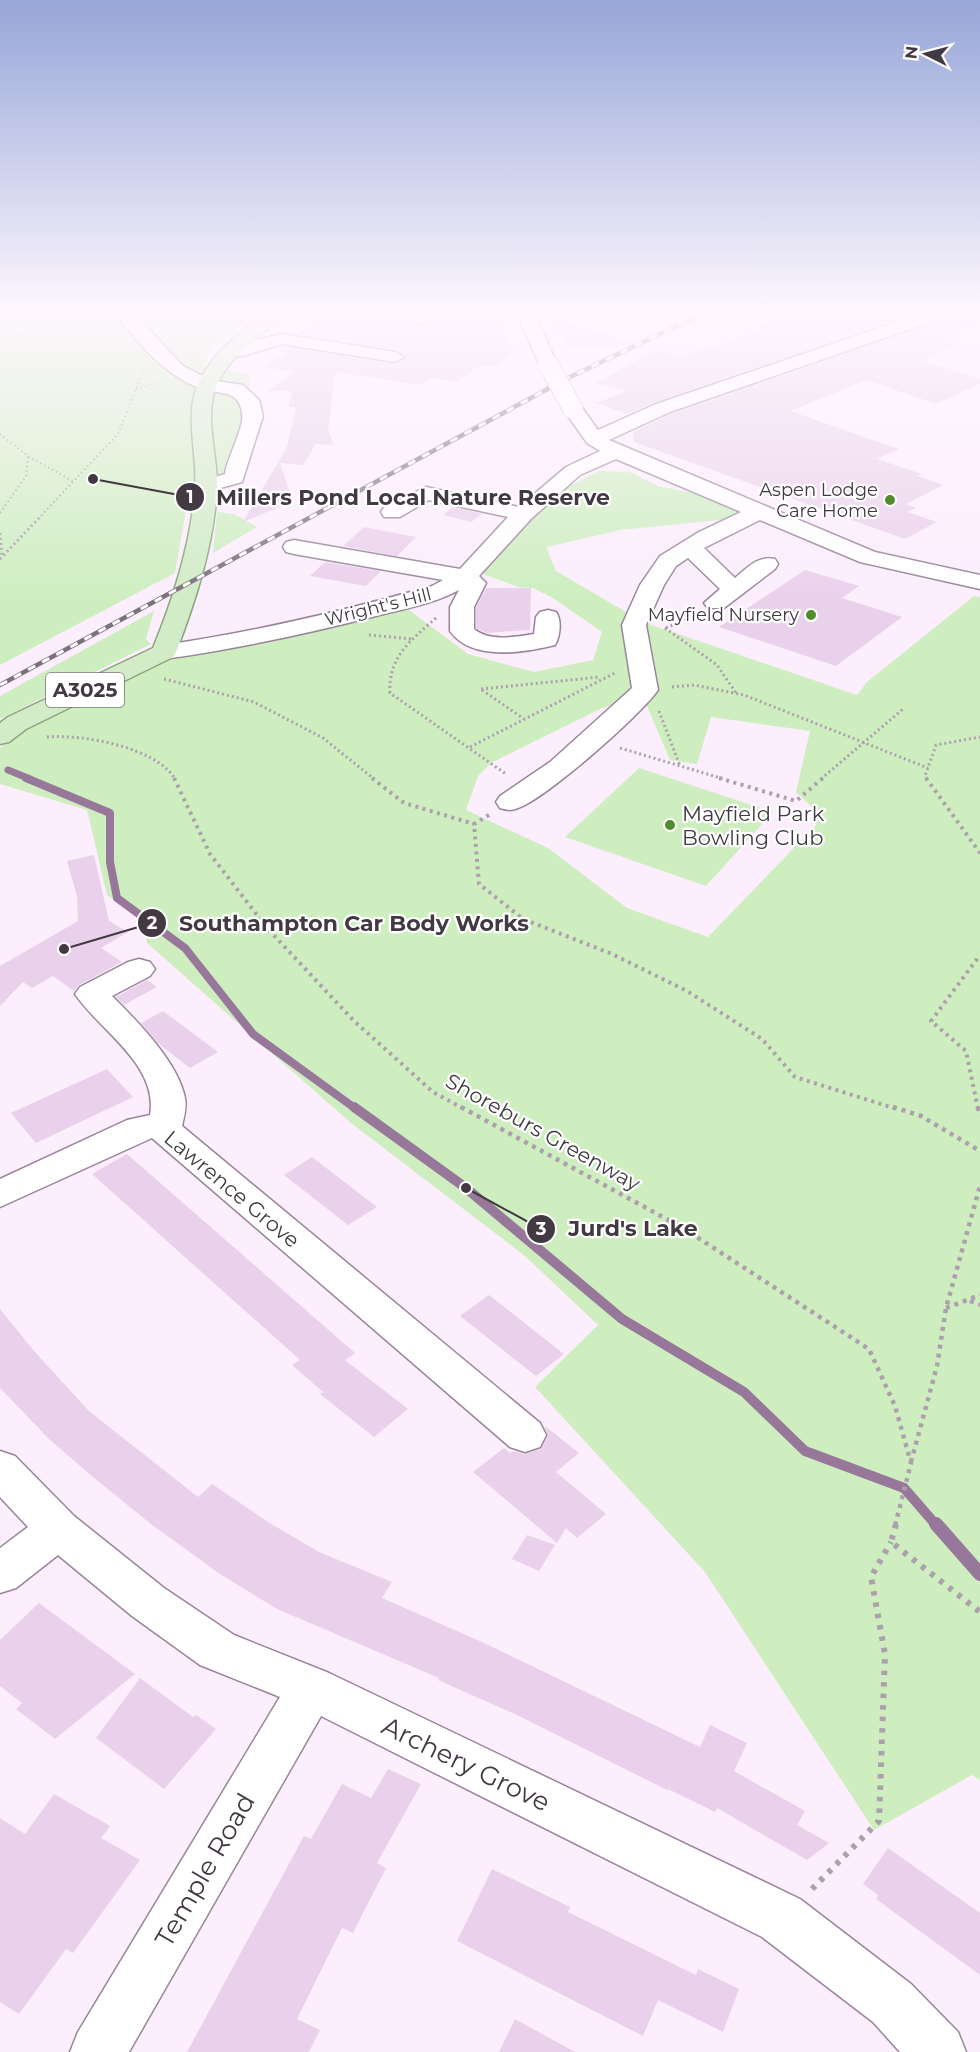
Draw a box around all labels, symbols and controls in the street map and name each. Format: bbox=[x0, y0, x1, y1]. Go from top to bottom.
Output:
north arrow bbox=[896, 24, 956, 84]
text: N bbox=[901, 45, 922, 60]
callout: Millers Pond Local Nature Reserve bbox=[175, 477, 622, 517]
place label: Aspen Lodge Care Home bbox=[759, 479, 878, 522]
text: Millers Pond Local Nature Reserve bbox=[216, 484, 610, 511]
text: 1 bbox=[186, 486, 194, 508]
marker: Aspen Lodge Care Home bbox=[883, 493, 897, 507]
street label: Wright's Hill bbox=[322, 583, 434, 631]
place label: Mayfield Nursery bbox=[648, 604, 799, 626]
marker: Mayfield Nursery bbox=[804, 608, 818, 622]
road number: A3025 bbox=[46, 673, 124, 707]
place label: Mayfield Park Bowling Club bbox=[682, 801, 825, 850]
marker: Mayfield Park Bowling Club bbox=[663, 818, 677, 832]
callout: Southampton Car Body Works bbox=[137, 903, 541, 943]
text: Southampton Car Body Works bbox=[179, 910, 529, 937]
text: 2 bbox=[147, 912, 158, 934]
street label: Shoreburs Greenway bbox=[441, 1068, 645, 1196]
street label: Lawrence Grove bbox=[159, 1125, 305, 1253]
callout: Jurd's Lake bbox=[526, 1209, 710, 1249]
text: Jurd's Lake bbox=[567, 1215, 698, 1242]
text: 3 bbox=[535, 1218, 547, 1240]
street label: Archery Grove bbox=[377, 1709, 555, 1819]
street label: Temple Road bbox=[148, 1788, 262, 1952]

